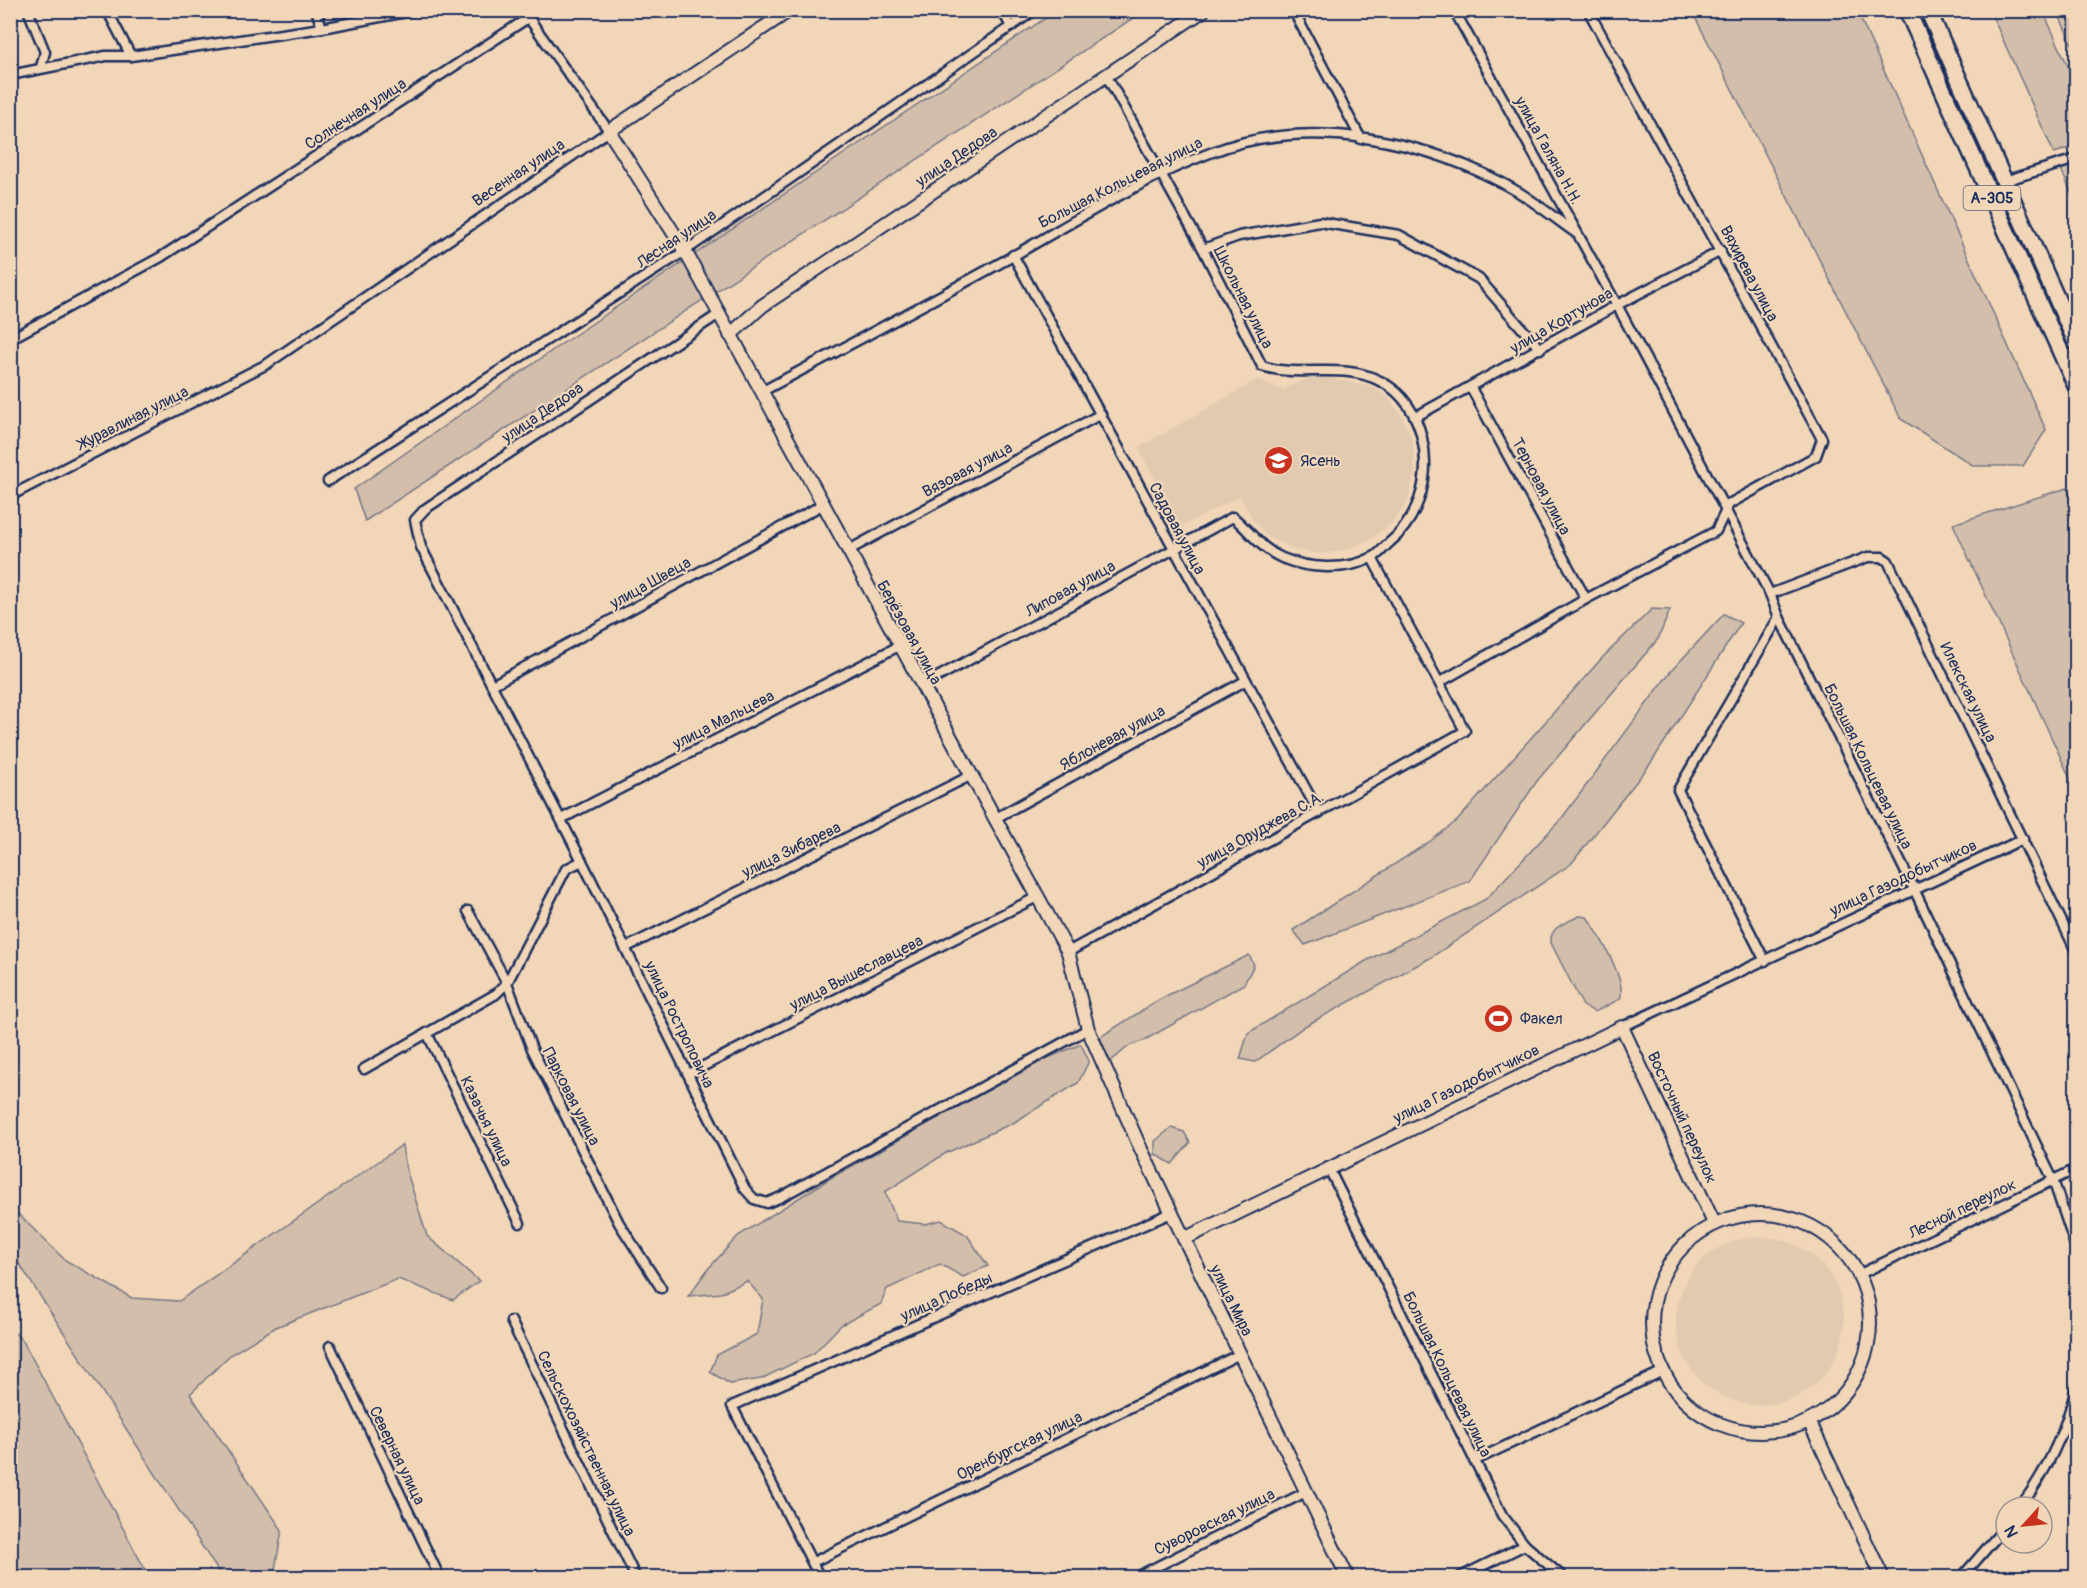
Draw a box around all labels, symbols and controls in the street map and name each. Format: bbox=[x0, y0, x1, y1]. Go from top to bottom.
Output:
street label: Солнечная улица bbox=[301, 74, 410, 154]
street label: улица Галяна Н.Н. bbox=[1510, 92, 1586, 208]
street label: улица Дедова bbox=[911, 122, 1001, 192]
street label: Большая Кольцевая улица bbox=[1035, 133, 1206, 233]
street label: Весенная улица bbox=[469, 135, 569, 211]
road number: А-305 bbox=[1964, 186, 2020, 210]
street label: Лесная улица bbox=[632, 205, 720, 273]
street label: Вяхирева улица bbox=[1715, 222, 1783, 325]
street label: Школьная улица bbox=[1209, 243, 1277, 352]
street label: улица Кортунова bbox=[1506, 283, 1616, 359]
street label: улица Дедова bbox=[497, 378, 587, 448]
street label: Журавлиная улица bbox=[72, 381, 192, 456]
street label: Терновая улица bbox=[1507, 435, 1575, 538]
street label: Вязовая улица bbox=[919, 438, 1016, 502]
school or university icon: Ясень bbox=[1263, 444, 1295, 476]
place label: Ясень bbox=[1300, 451, 1341, 471]
street label: Садовая улица bbox=[1144, 479, 1210, 578]
street label: улица Швеца bbox=[606, 552, 695, 614]
street label: Липовая улица bbox=[1021, 556, 1119, 622]
street label: Берёзовая улица bbox=[872, 577, 946, 688]
street label: Илекская улица bbox=[1935, 639, 2001, 746]
street label: Большая Кольцевая улица bbox=[1819, 681, 1917, 852]
street label: улица Мальцева bbox=[668, 686, 778, 755]
street label: Яблоневая улица bbox=[1056, 701, 1169, 775]
street label: улица Оруджева С.А. bbox=[1193, 787, 1327, 873]
street label: улица Зибарева bbox=[738, 817, 844, 883]
street label: улица Газодобытчиков bbox=[1826, 835, 1980, 921]
street label: улица Вышеславцева bbox=[786, 931, 926, 1016]
street label: улица Ростроповича bbox=[639, 957, 719, 1091]
sports icon: Факел bbox=[1483, 1002, 1515, 1034]
place label: Факел bbox=[1520, 1009, 1563, 1029]
street label: улица Газодобытчиков bbox=[1389, 1040, 1543, 1128]
street label: Парковая улица bbox=[538, 1044, 604, 1149]
street label: Восточный переулок bbox=[1643, 1048, 1721, 1187]
street label: Казачья улица bbox=[456, 1073, 517, 1170]
street label: Лесной переулок bbox=[1905, 1174, 2019, 1244]
street label: улица Мира bbox=[1205, 1261, 1257, 1339]
street label: улица Победы bbox=[896, 1268, 995, 1326]
street label: Большая Кольцевая улица bbox=[1398, 1289, 1496, 1460]
street label: Сельскохозяйственная улица bbox=[532, 1347, 640, 1539]
street label: Северная улица bbox=[365, 1403, 430, 1508]
street label: Оренбургская улица bbox=[953, 1407, 1086, 1485]
street label: Суворовская улица bbox=[1151, 1484, 1278, 1560]
north arrow bbox=[1994, 1495, 2054, 1555]
text: N bbox=[2000, 1522, 2023, 1541]

